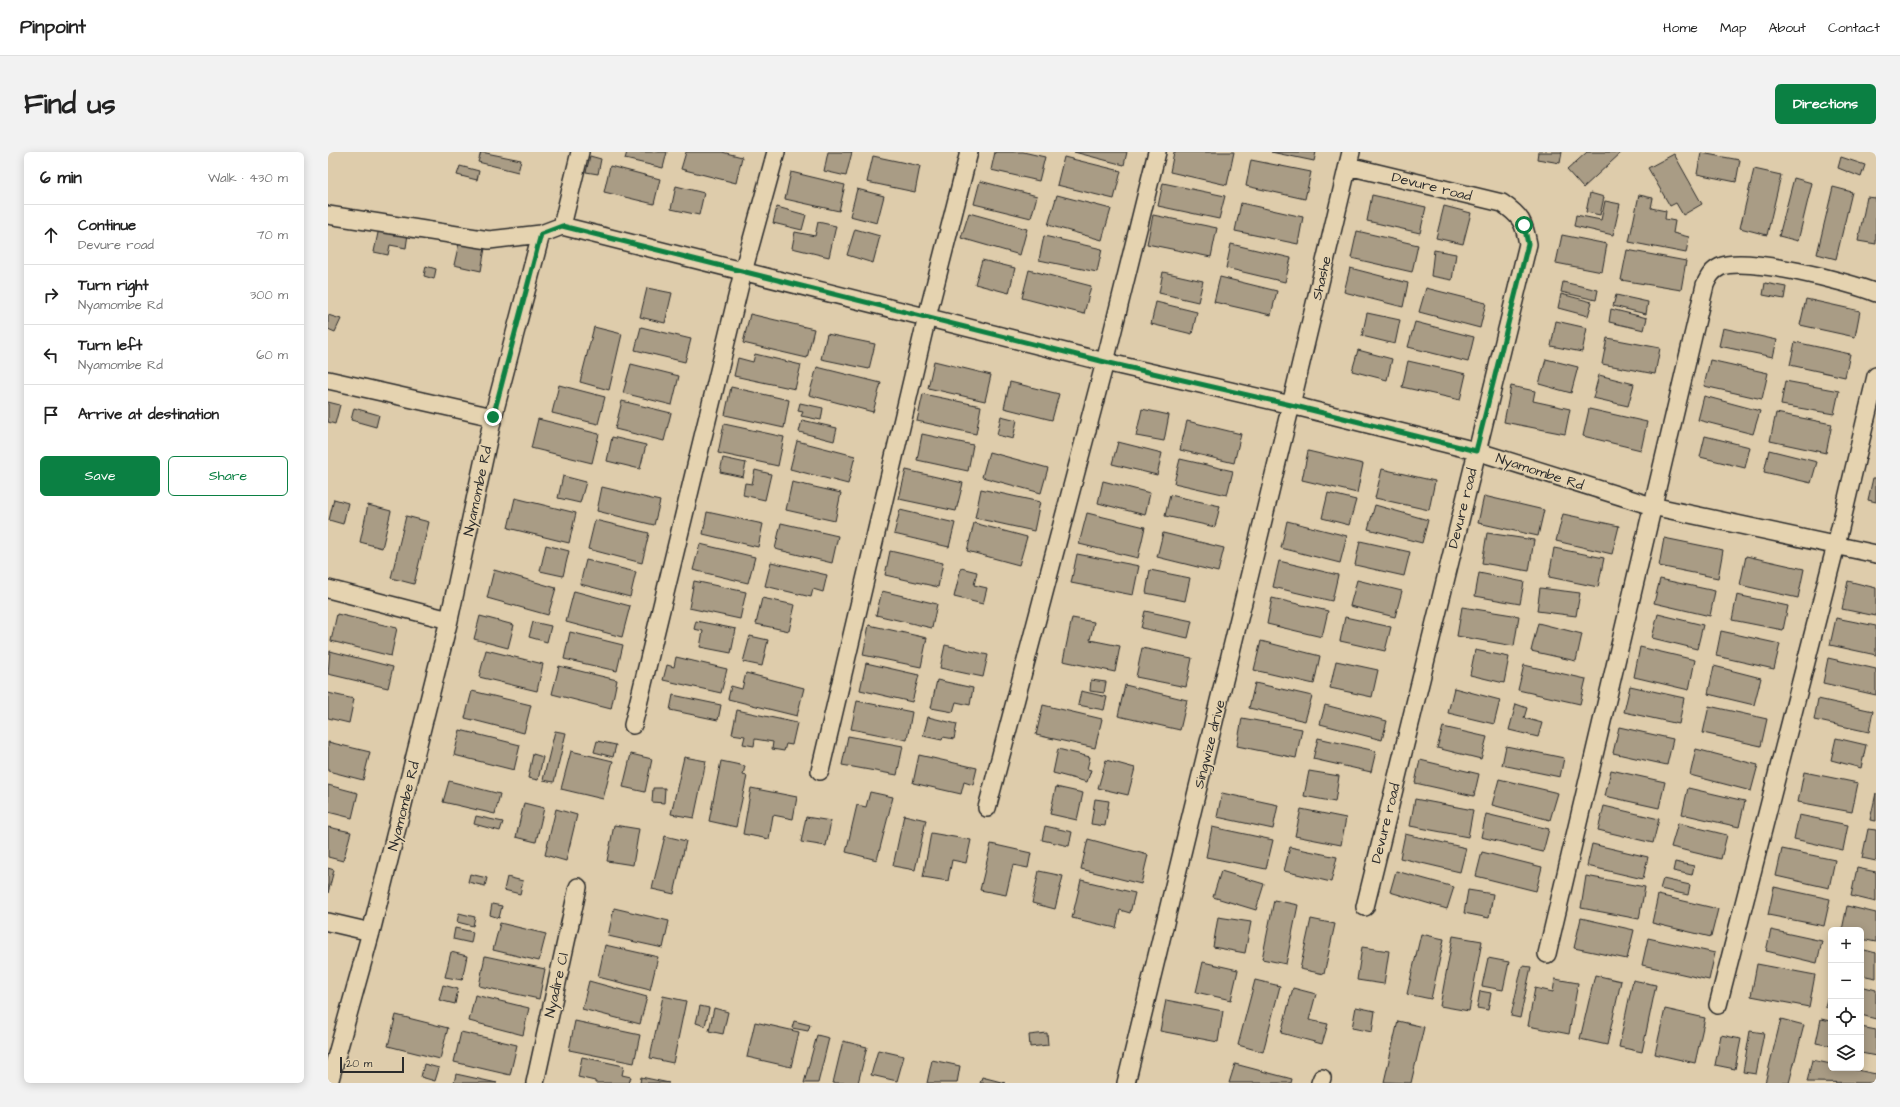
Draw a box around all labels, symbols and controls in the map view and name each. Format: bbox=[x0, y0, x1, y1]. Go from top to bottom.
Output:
text: Pinpoint bbox=[20, 14, 86, 41]
text: Home bbox=[1663, 18, 1698, 38]
text: Map bbox=[1720, 18, 1746, 38]
text: About bbox=[1768, 18, 1806, 38]
text: Contact bbox=[1828, 18, 1880, 38]
button: Directions bbox=[1775, 84, 1876, 124]
text: Find us bbox=[24, 85, 115, 124]
text: 6 min bbox=[40, 166, 82, 190]
street label: Devure road bbox=[1390, 167, 1474, 207]
text: Walk · 430 m bbox=[208, 169, 288, 187]
text: Continue bbox=[78, 215, 136, 236]
route start bbox=[1515, 216, 1533, 234]
icon: ahead bbox=[40, 224, 62, 246]
text: 70 m bbox=[256, 226, 288, 244]
text: Devure road bbox=[78, 236, 154, 254]
street label: Shashe bbox=[1307, 254, 1337, 302]
text: Turn right bbox=[78, 275, 149, 296]
icon: right bbox=[40, 284, 62, 306]
text: 300 m bbox=[250, 286, 288, 304]
text: Nyamombe Rd bbox=[78, 296, 163, 314]
text: Turn left bbox=[78, 335, 142, 356]
icon: left bbox=[40, 344, 62, 366]
text: 60 m bbox=[256, 346, 288, 364]
text: Nyamombe Rd bbox=[78, 356, 163, 374]
icon: arrive bbox=[40, 404, 62, 426]
text: Arrive at destination bbox=[78, 404, 219, 425]
route end bbox=[484, 408, 502, 426]
street label: Nyamombe Rd bbox=[459, 444, 497, 538]
street label: Nyamombe Rd bbox=[1493, 448, 1586, 496]
button: Save bbox=[40, 456, 160, 496]
button: Share bbox=[168, 456, 288, 496]
street label: Devure road bbox=[1443, 466, 1483, 550]
street label: Singwize drive bbox=[1189, 697, 1231, 791]
street label: Nyamombe Rd bbox=[383, 759, 425, 853]
street label: Devure road bbox=[1366, 781, 1406, 865]
map controls bbox=[1828, 927, 1864, 1071]
button: + bbox=[1828, 927, 1864, 963]
street label: Nyadire Cl bbox=[540, 951, 574, 1020]
button: − bbox=[1828, 963, 1864, 999]
button: locate bbox=[1828, 999, 1864, 1035]
button: layers bbox=[1828, 1035, 1864, 1071]
scale bar bbox=[340, 1055, 404, 1074]
text: 20 m bbox=[346, 1056, 372, 1071]

